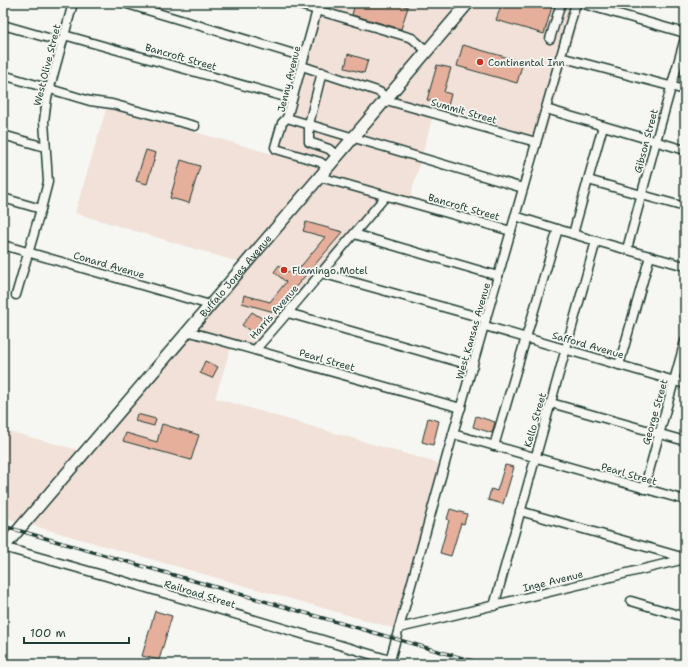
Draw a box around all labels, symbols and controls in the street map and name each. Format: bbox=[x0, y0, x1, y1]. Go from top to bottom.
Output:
street label: West Olive Street bbox=[31, 23, 63, 107]
street label: Bancroft Street bbox=[144, 41, 218, 73]
street label: Jenny Avenue bbox=[274, 44, 304, 114]
place label: Continental Inn bbox=[488, 56, 565, 69]
marker: Continental Inn bbox=[475, 57, 485, 67]
street label: Summit Street bbox=[429, 95, 499, 127]
street label: Gibson Street bbox=[631, 108, 661, 174]
street label: Bancroft Street bbox=[427, 191, 501, 223]
street label: Buffalo Jones Avenue bbox=[197, 231, 274, 320]
street label: Conard Avenue bbox=[72, 249, 146, 281]
place label: Flamingo Motel bbox=[292, 264, 368, 277]
marker: Flamingo Motel bbox=[279, 265, 289, 275]
street label: West Kansas Avenue bbox=[453, 281, 493, 381]
street label: Harris Avenue bbox=[247, 282, 302, 342]
street label: Safford Avenue bbox=[551, 329, 626, 362]
street label: Pearl Street bbox=[298, 346, 356, 374]
street label: George Street bbox=[639, 378, 671, 446]
street label: Kello Street bbox=[521, 391, 549, 449]
street label: Pearl Street bbox=[600, 460, 658, 488]
street label: Inge Avenue bbox=[521, 567, 585, 595]
street label: Railroad Street bbox=[163, 577, 237, 611]
scale bar bbox=[24, 619, 129, 645]
text: 100 m bbox=[30, 625, 66, 641]

